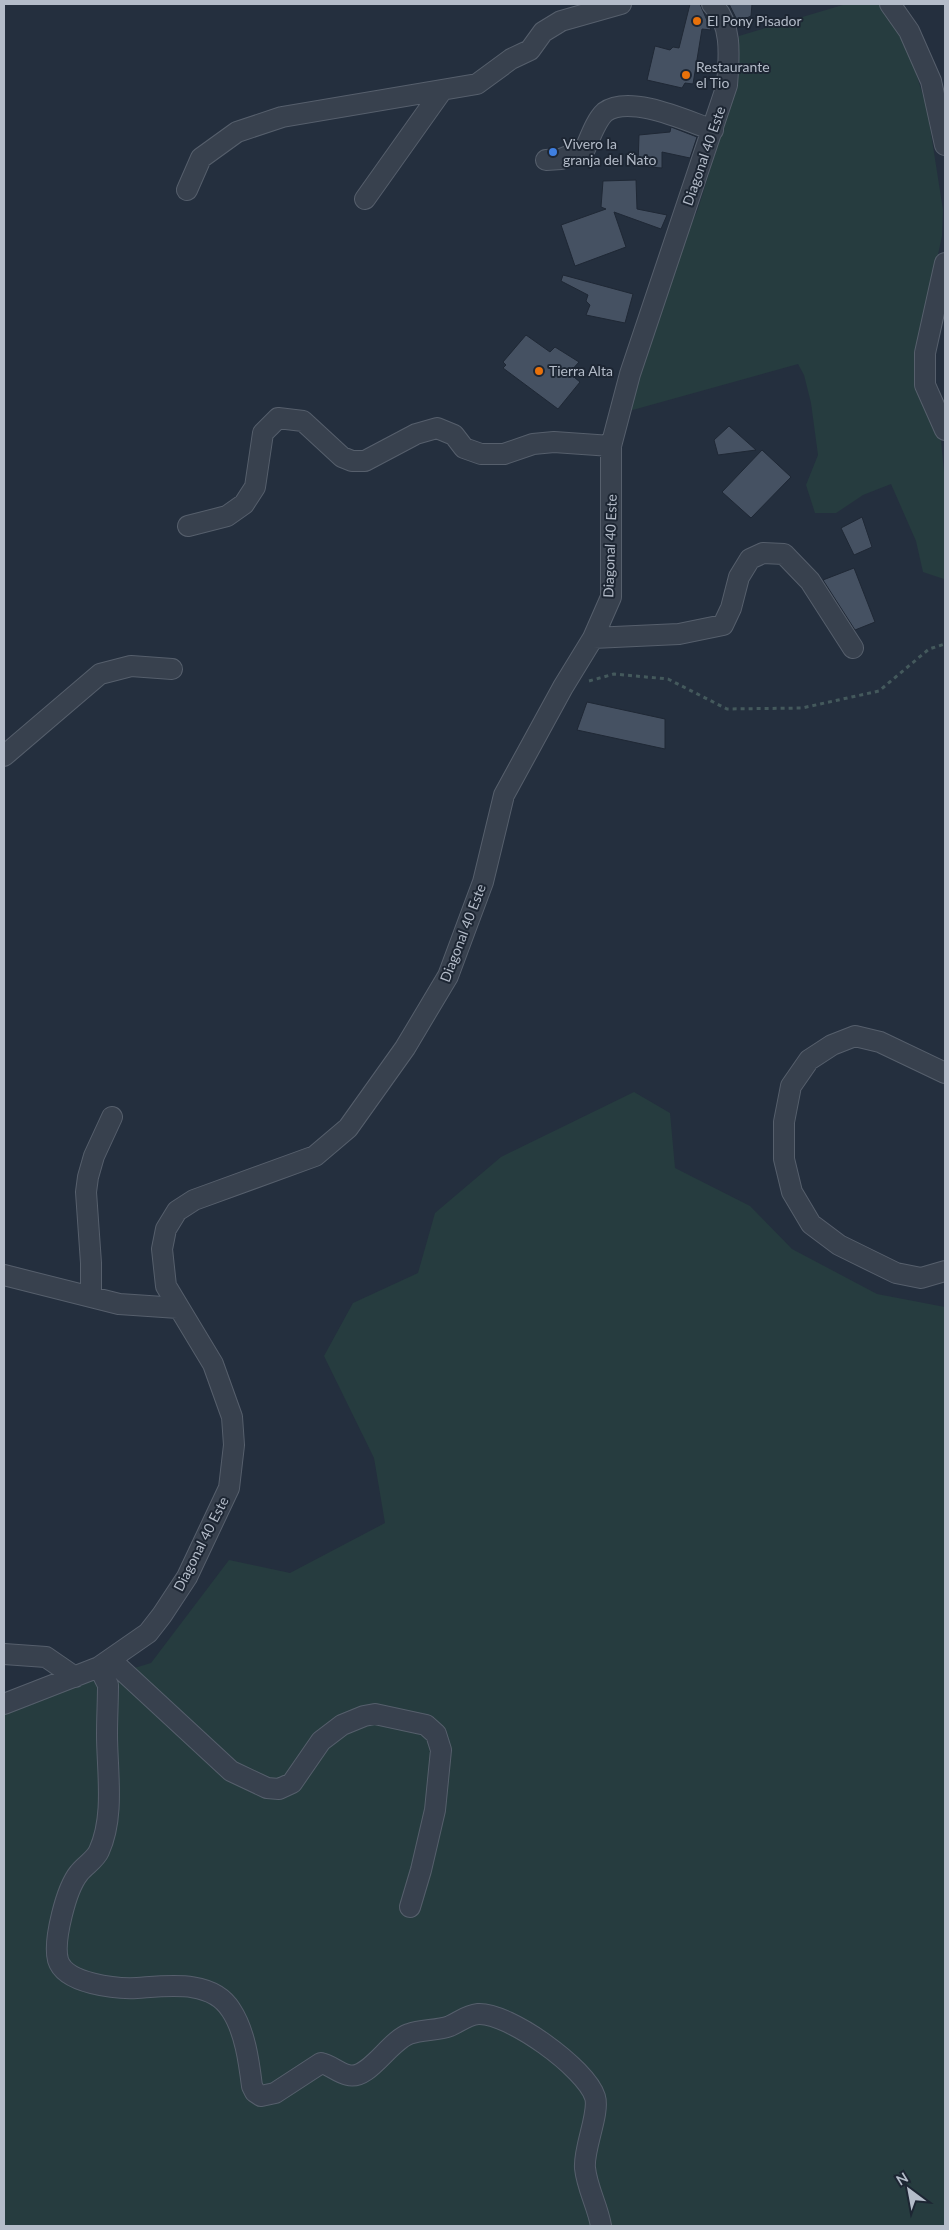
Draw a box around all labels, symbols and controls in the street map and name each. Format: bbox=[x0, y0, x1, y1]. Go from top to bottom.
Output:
place label: El Pony Pisador bbox=[707, 12, 802, 29]
marker: El Pony Pisador bbox=[691, 15, 703, 27]
place label: Restaurante el Tio bbox=[696, 58, 770, 91]
marker: Restaurante el Tio bbox=[680, 69, 692, 81]
street label: Diagonal 40 Este bbox=[679, 104, 728, 208]
place label: Vivero la granja del Ñato bbox=[563, 135, 656, 168]
marker: Vivero la granja del Ñato bbox=[547, 146, 559, 158]
place label: Tierra Alta bbox=[549, 362, 613, 379]
marker: Tierra Alta bbox=[533, 365, 545, 377]
street label: Diagonal 40 Este bbox=[599, 494, 620, 598]
street label: Diagonal 40 Este bbox=[436, 881, 489, 984]
street label: Diagonal 40 Este bbox=[169, 1494, 232, 1594]
north arrow bbox=[884, 2165, 934, 2215]
text: N bbox=[893, 2168, 911, 2189]

